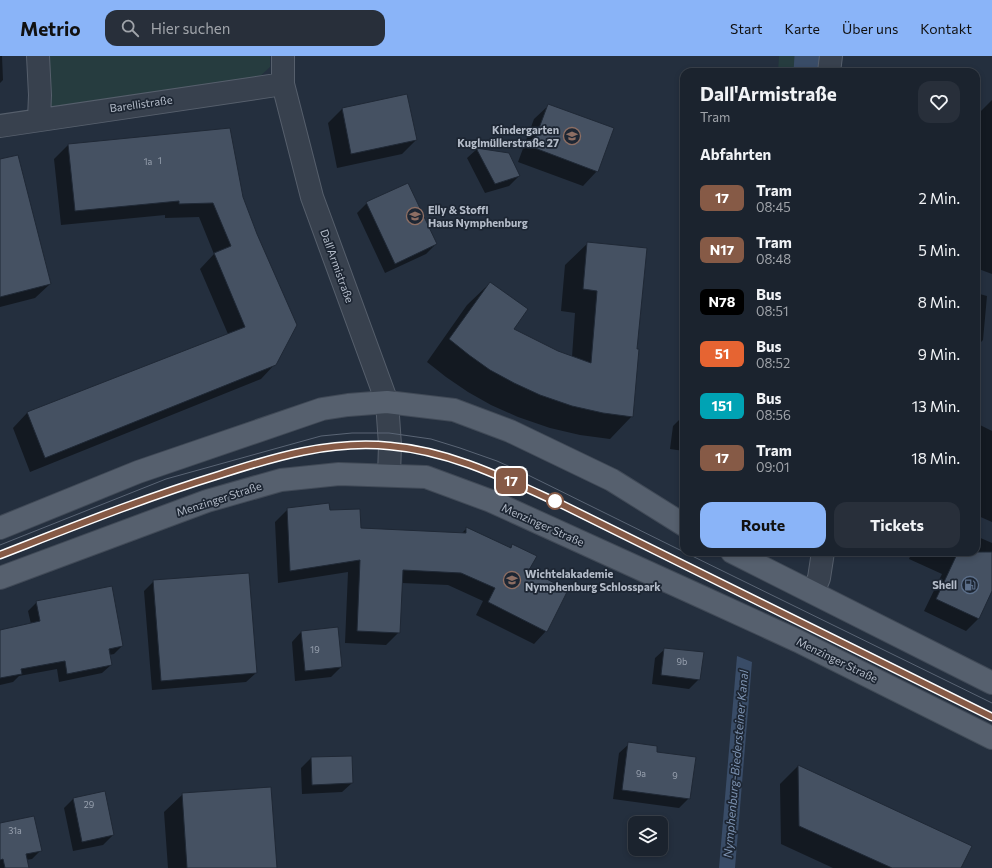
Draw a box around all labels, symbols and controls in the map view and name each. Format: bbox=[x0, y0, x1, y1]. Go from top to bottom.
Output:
search box bbox=[105, 10, 385, 46]
text: Metrio bbox=[20, 17, 81, 40]
icon: search bbox=[119, 17, 141, 39]
text: Hier suchen bbox=[151, 19, 230, 37]
text: Start bbox=[730, 20, 763, 37]
text: Karte bbox=[785, 20, 820, 37]
text: Über uns bbox=[842, 20, 898, 37]
text: Kontakt bbox=[920, 20, 972, 37]
button: heart bbox=[918, 81, 960, 123]
text: Dall'Armistraße bbox=[700, 82, 837, 105]
street label: Barellistraße bbox=[109, 93, 173, 114]
text: Tram bbox=[700, 109, 730, 125]
place label: Kindergarten Kuglmüllerstraße 27 bbox=[457, 123, 559, 149]
school or university icon: Kindergarten Kuglmüllerstraße 27 bbox=[562, 126, 582, 146]
text: Abfahrten bbox=[700, 145, 771, 163]
house number: 1 bbox=[158, 155, 162, 166]
house number: 1a bbox=[144, 156, 153, 167]
text: Tram bbox=[756, 181, 792, 199]
text: 17 bbox=[715, 189, 729, 206]
text: 2 Min. bbox=[918, 189, 960, 207]
text: 08:45 bbox=[756, 199, 791, 215]
place label: Elly & Stoffl Haus Nymphenburg bbox=[428, 203, 528, 229]
school or university icon: Elly & Stoffl Haus Nymphenburg bbox=[405, 206, 425, 226]
street label: Dall'Armistraße bbox=[318, 227, 357, 305]
text: Tram bbox=[756, 233, 792, 251]
text: N17 bbox=[710, 241, 734, 258]
text: 5 Min. bbox=[918, 241, 960, 259]
text: 08:48 bbox=[756, 251, 791, 267]
text: Bus bbox=[756, 285, 781, 303]
text: N78 bbox=[709, 293, 735, 310]
text: 8 Min. bbox=[918, 293, 960, 311]
text: 08:51 bbox=[756, 303, 788, 319]
text: Bus bbox=[756, 337, 781, 355]
text: 51 bbox=[715, 345, 729, 362]
text: 9 Min. bbox=[918, 345, 960, 363]
text: 08:52 bbox=[756, 355, 790, 371]
text: Bus bbox=[756, 389, 781, 407]
text: 151 bbox=[712, 397, 732, 414]
text: 13 Min. bbox=[912, 397, 960, 415]
text: 08:56 bbox=[756, 407, 791, 423]
text: Tram bbox=[756, 441, 792, 459]
text: 17 bbox=[715, 449, 729, 466]
text: 18 Min. bbox=[911, 449, 960, 467]
text: 09:01 bbox=[756, 459, 789, 475]
line badge: 17 bbox=[493, 468, 529, 494]
text: 17 bbox=[504, 472, 518, 489]
street label: Menzinger Straße bbox=[175, 479, 263, 518]
unlabelled marker bbox=[546, 492, 564, 510]
street label: Menzinger Straße bbox=[500, 501, 587, 549]
button: Route bbox=[700, 502, 826, 548]
button: Tickets bbox=[834, 502, 960, 548]
place label: Wichtelakademie Nymphenburg Schlosspark bbox=[525, 567, 661, 593]
school or university icon: Wichtelakademie Nymphenburg Schlosspark bbox=[502, 570, 522, 590]
fuel station icon: Shell bbox=[960, 575, 980, 595]
place label: Shell bbox=[932, 578, 957, 591]
street label: Menzinger Straße bbox=[794, 634, 880, 685]
house number: 19 bbox=[310, 644, 320, 655]
house number: 9b bbox=[677, 656, 687, 667]
water label: Nymphenburg-Biedersteiner Kanal bbox=[720, 669, 750, 858]
house number: 9a bbox=[636, 768, 646, 779]
house number: 9 bbox=[672, 770, 678, 781]
house number: 29 bbox=[84, 799, 94, 810]
map controls bbox=[628, 816, 668, 856]
button: layers bbox=[628, 816, 668, 856]
house number: 31a bbox=[8, 825, 22, 836]

